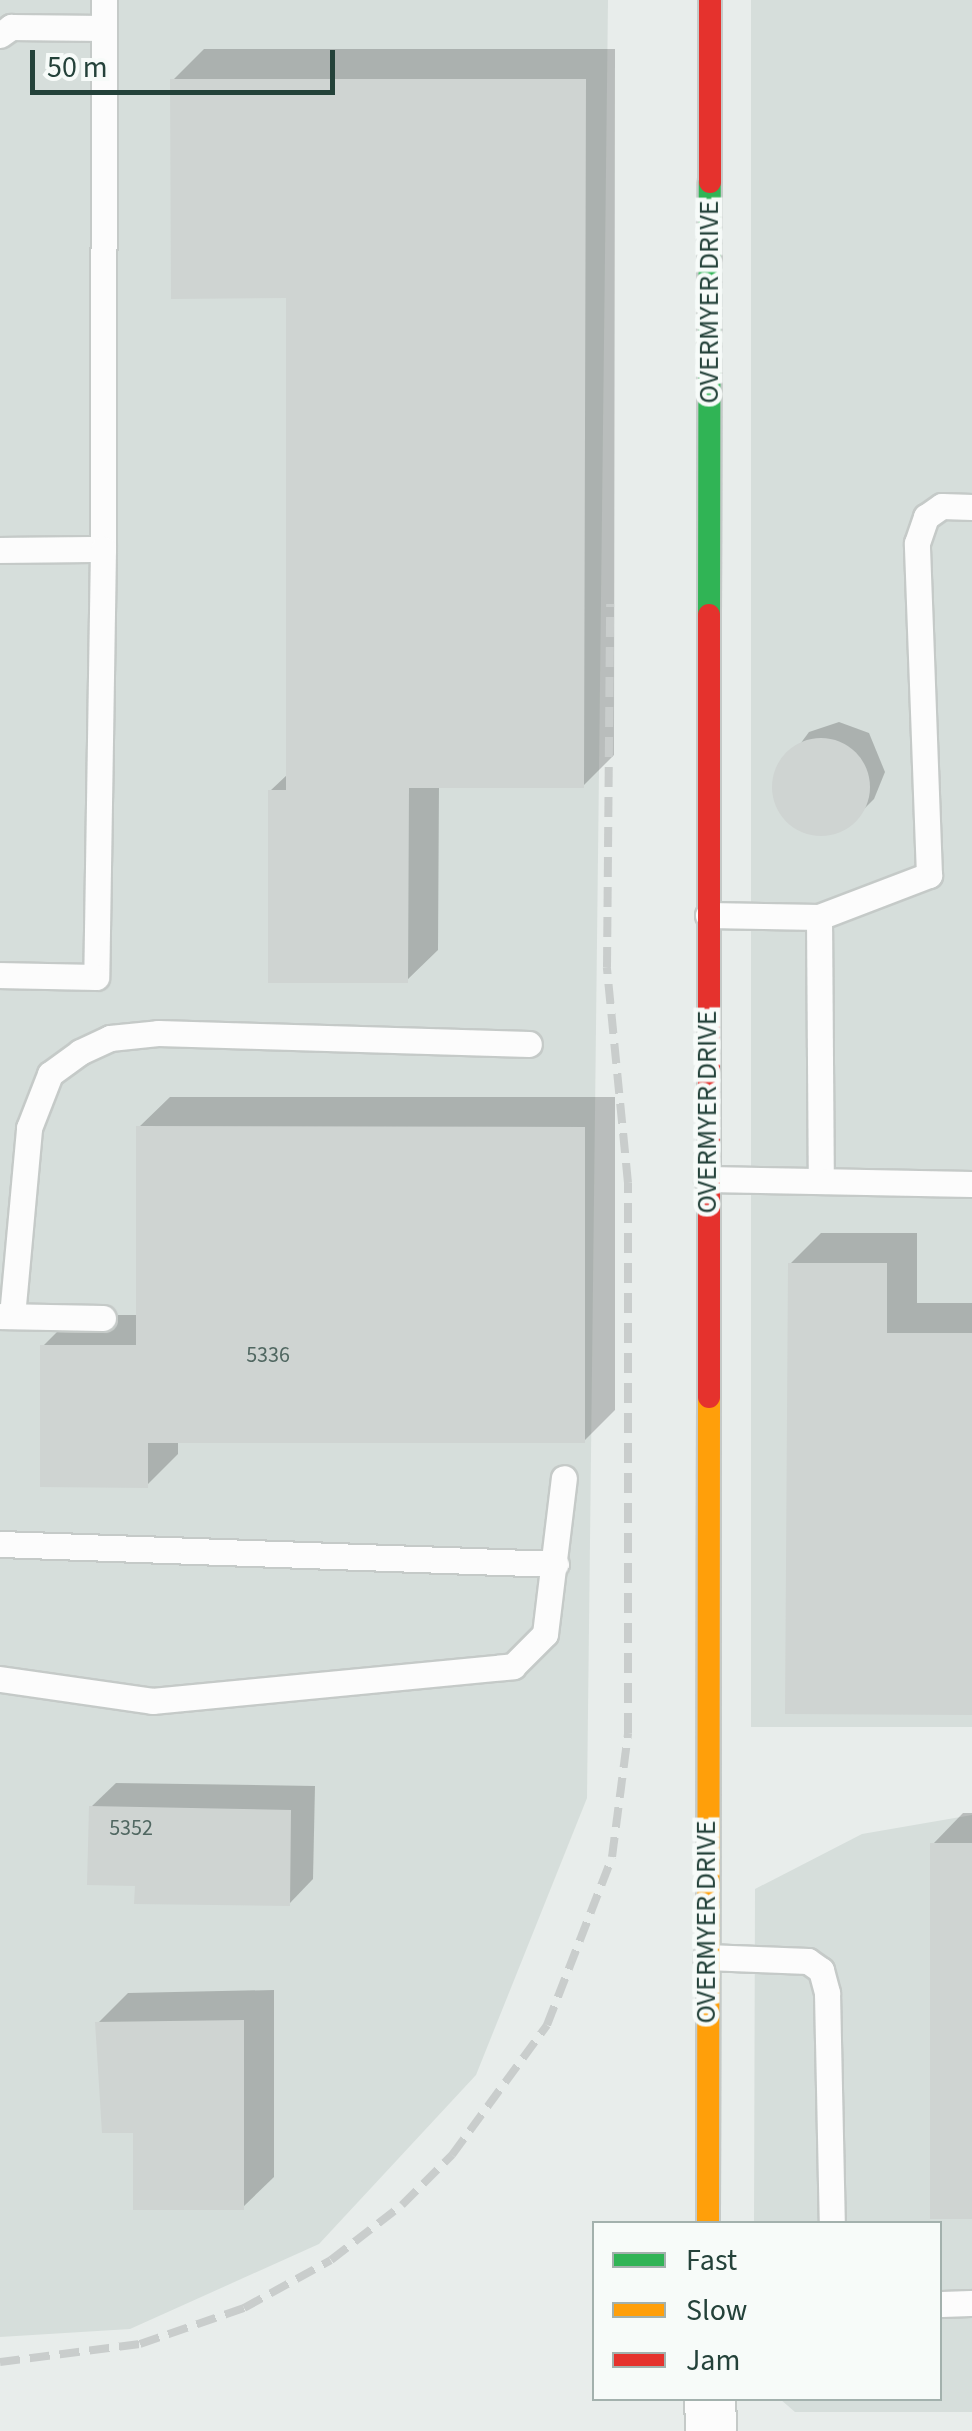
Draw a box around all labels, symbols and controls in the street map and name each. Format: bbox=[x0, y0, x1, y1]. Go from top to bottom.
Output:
scale bar bbox=[35, 30, 340, 92]
text: 50 m bbox=[47, 46, 108, 89]
street label: OVERMYER DRIVE bbox=[692, 200, 726, 404]
street label: OVERMYER DRIVE bbox=[690, 1010, 724, 1214]
house number: 5336 bbox=[246, 1343, 290, 1369]
house number: 5352 bbox=[109, 1816, 153, 1842]
street label: OVERMYER DRIVE bbox=[689, 1820, 723, 2024]
legend bbox=[592, 2221, 942, 2401]
text: Fast bbox=[686, 2239, 737, 2282]
text: Slow bbox=[686, 2289, 747, 2332]
text: Jam bbox=[686, 2339, 740, 2382]

